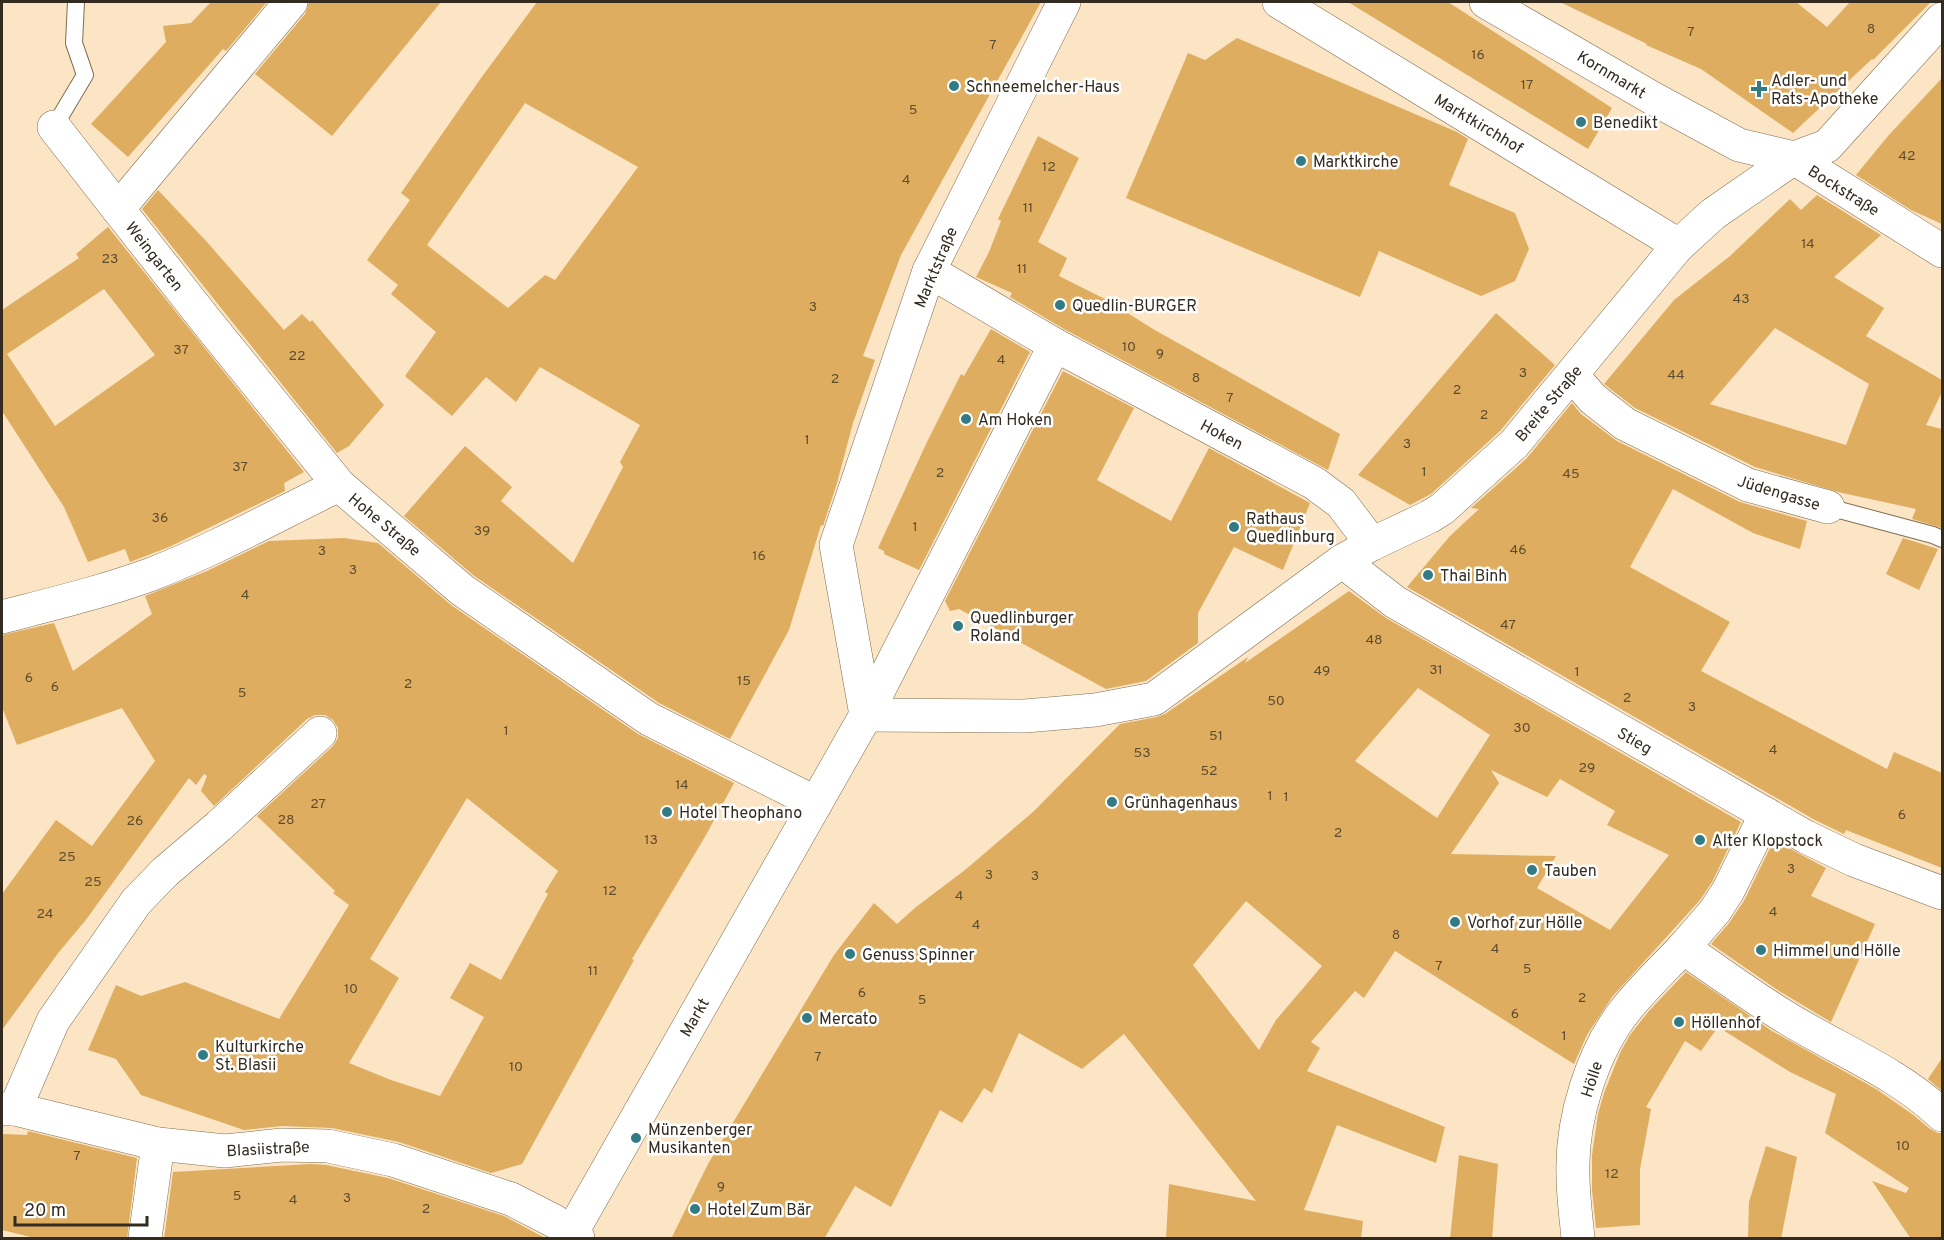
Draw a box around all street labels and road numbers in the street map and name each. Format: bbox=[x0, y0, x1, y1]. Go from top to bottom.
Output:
street label: Kornmarkt bbox=[1573, 47, 1649, 104]
street label: Marktkirchhof bbox=[1430, 90, 1527, 159]
street label: Bockstraße bbox=[1804, 162, 1882, 222]
street label: Weingarten bbox=[120, 218, 187, 296]
street label: Marktstraße bbox=[911, 224, 963, 311]
street label: Breite Straße bbox=[1512, 362, 1587, 447]
street label: Hoken bbox=[1196, 416, 1246, 455]
street label: Jüdengasse bbox=[1734, 472, 1822, 516]
street label: Hohe Straße bbox=[343, 489, 424, 562]
street label: Stieg bbox=[1613, 724, 1655, 760]
street label: Markt bbox=[677, 995, 715, 1041]
street label: Hölle bbox=[1578, 1059, 1608, 1100]
street label: Blasiistraße bbox=[226, 1138, 310, 1162]

